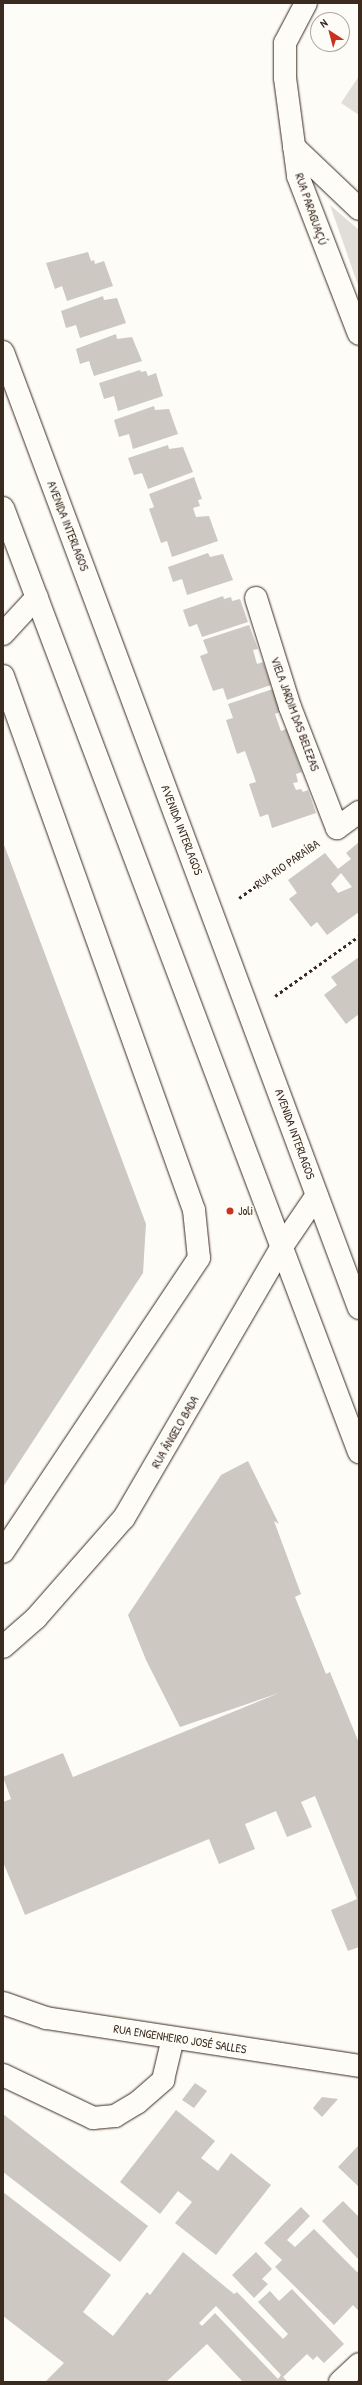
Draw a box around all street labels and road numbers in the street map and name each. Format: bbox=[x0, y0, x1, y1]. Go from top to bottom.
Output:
street label: RUA PARAGUAÇÚ bbox=[292, 171, 330, 247]
street label: AVENIDA INTERLAGOS bbox=[44, 479, 92, 573]
street label: VIELA JARDIM DAS BELEZAS bbox=[268, 655, 322, 773]
street label: AVENIDA INTERLAGOS bbox=[158, 783, 206, 877]
street label: RUA RIO PARAÍBA bbox=[252, 836, 322, 892]
street label: AVENIDA INTERLAGOS bbox=[272, 1087, 318, 1181]
street label: RUA ÂNGELO BADA bbox=[148, 1393, 202, 1471]
street label: RUA ENGENHEIRO JOSÉ SALLES bbox=[113, 2021, 247, 2057]

